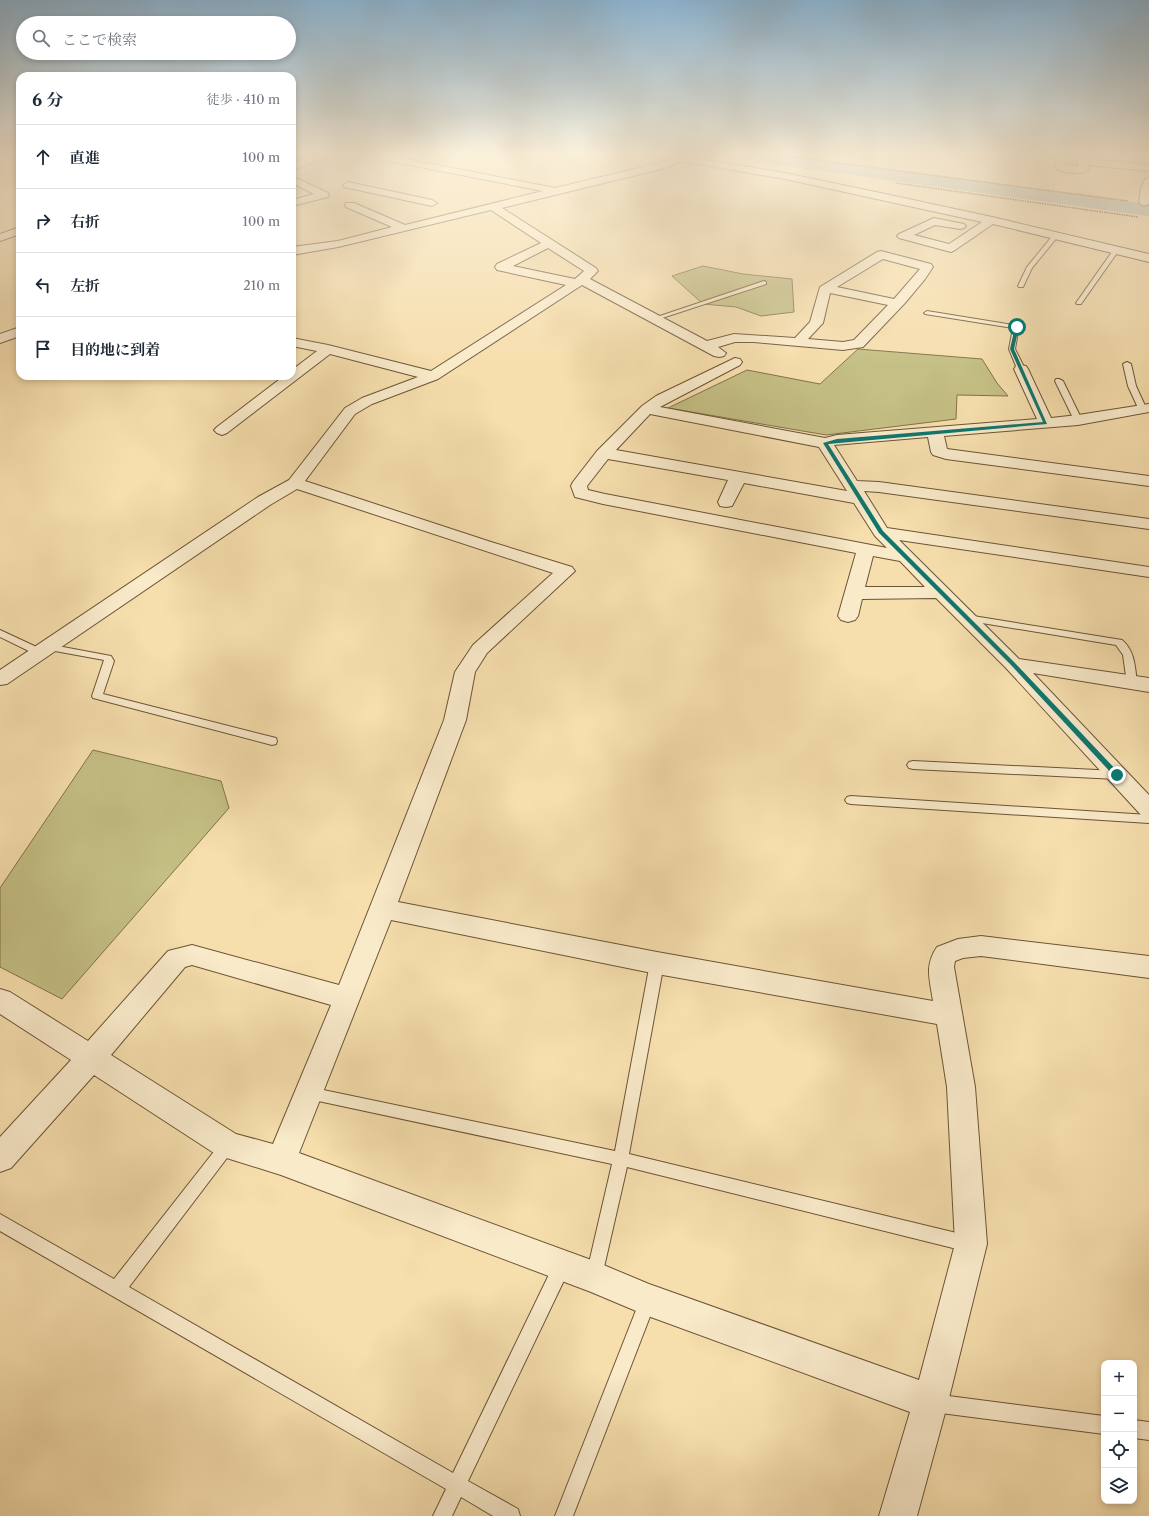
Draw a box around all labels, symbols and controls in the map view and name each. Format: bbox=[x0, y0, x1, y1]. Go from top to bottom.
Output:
search box bbox=[16, 16, 296, 60]
icon: search bbox=[30, 27, 52, 49]
text: ここで検索 bbox=[62, 30, 137, 49]
text: 6 分 bbox=[32, 90, 63, 110]
text: 徒歩 · 410 m bbox=[207, 91, 280, 107]
icon: ahead bbox=[32, 146, 54, 168]
text: 直進 bbox=[70, 148, 100, 167]
text: 100 m bbox=[242, 149, 280, 165]
icon: right bbox=[32, 210, 54, 232]
text: 右折 bbox=[70, 212, 100, 231]
text: 100 m bbox=[242, 213, 280, 229]
icon: left bbox=[32, 274, 54, 296]
text: 左折 bbox=[70, 276, 100, 295]
text: 210 m bbox=[243, 277, 280, 293]
route start bbox=[1008, 318, 1026, 336]
icon: arrive bbox=[32, 338, 54, 360]
text: 目的地に到着 bbox=[70, 340, 160, 359]
route end bbox=[1108, 766, 1126, 784]
map controls bbox=[1101, 1360, 1137, 1504]
button: + bbox=[1101, 1360, 1137, 1396]
button: − bbox=[1101, 1396, 1137, 1432]
button: locate bbox=[1101, 1432, 1137, 1468]
button: layers bbox=[1101, 1468, 1137, 1504]

